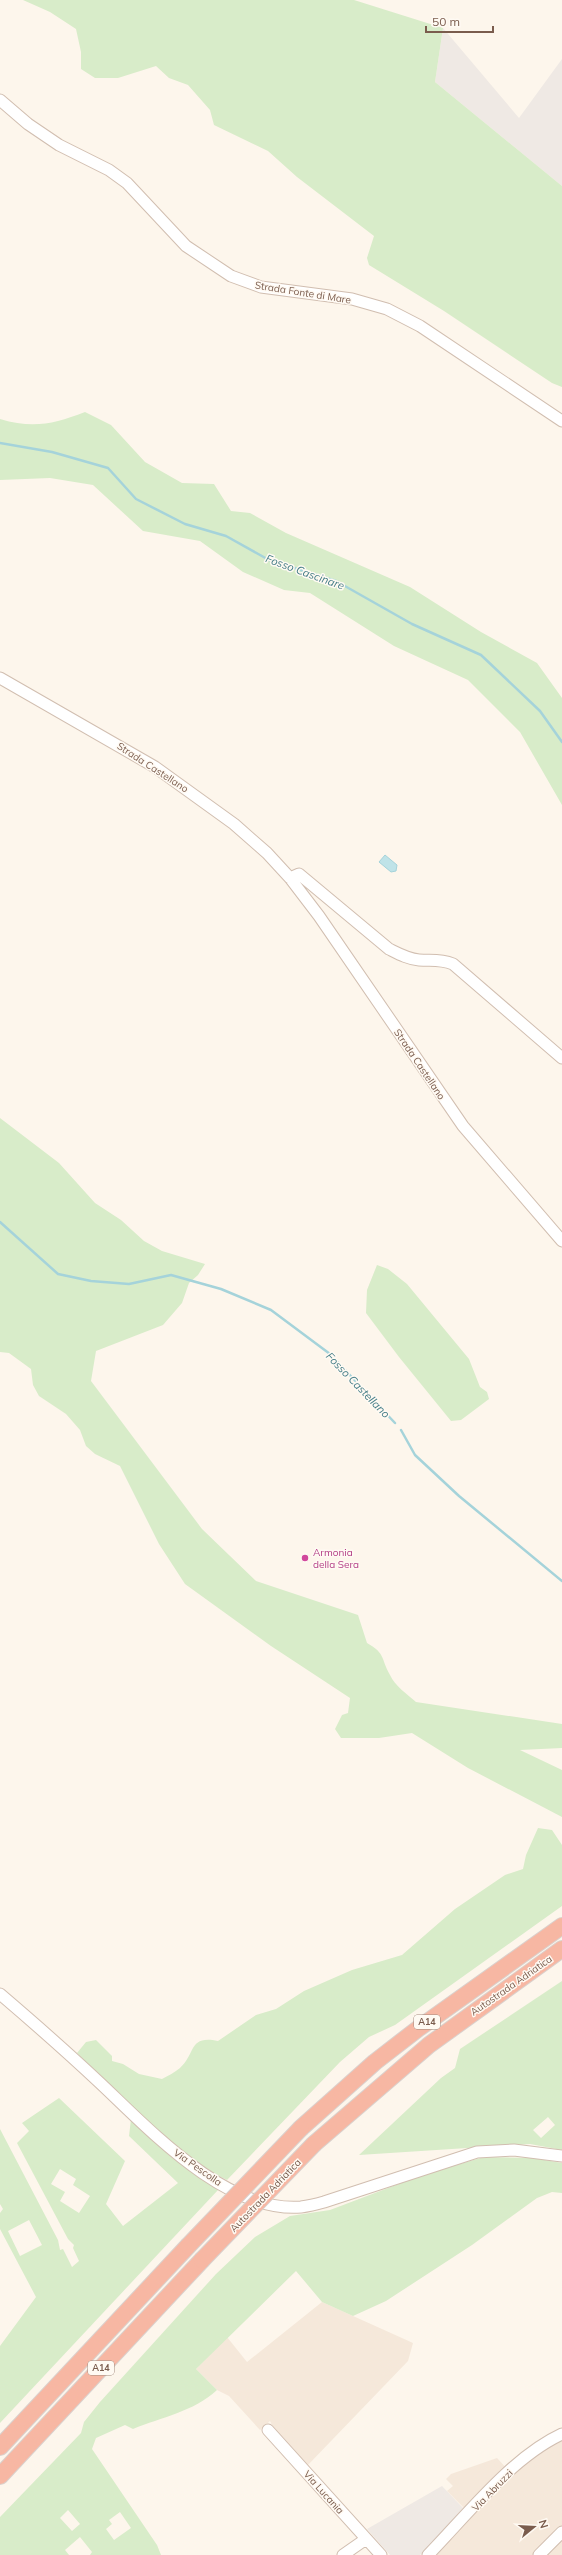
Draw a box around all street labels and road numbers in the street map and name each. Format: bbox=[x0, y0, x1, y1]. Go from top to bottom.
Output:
street label: Strada Fonte di Mare bbox=[254, 278, 352, 306]
street label: Strada Castellano bbox=[115, 739, 191, 796]
street label: Strada Castellano bbox=[391, 1026, 448, 1102]
street label: Autostrada Adriatica bbox=[468, 1952, 555, 2019]
road number: A14 bbox=[414, 2015, 440, 2029]
street label: Via Pescolla bbox=[171, 2146, 224, 2189]
street label: Autostrada Adriatica bbox=[227, 2156, 304, 2235]
road number: A14 bbox=[88, 2361, 114, 2375]
street label: Via Abruzzi bbox=[469, 2467, 516, 2514]
street label: Via Lucania bbox=[301, 2468, 347, 2517]

